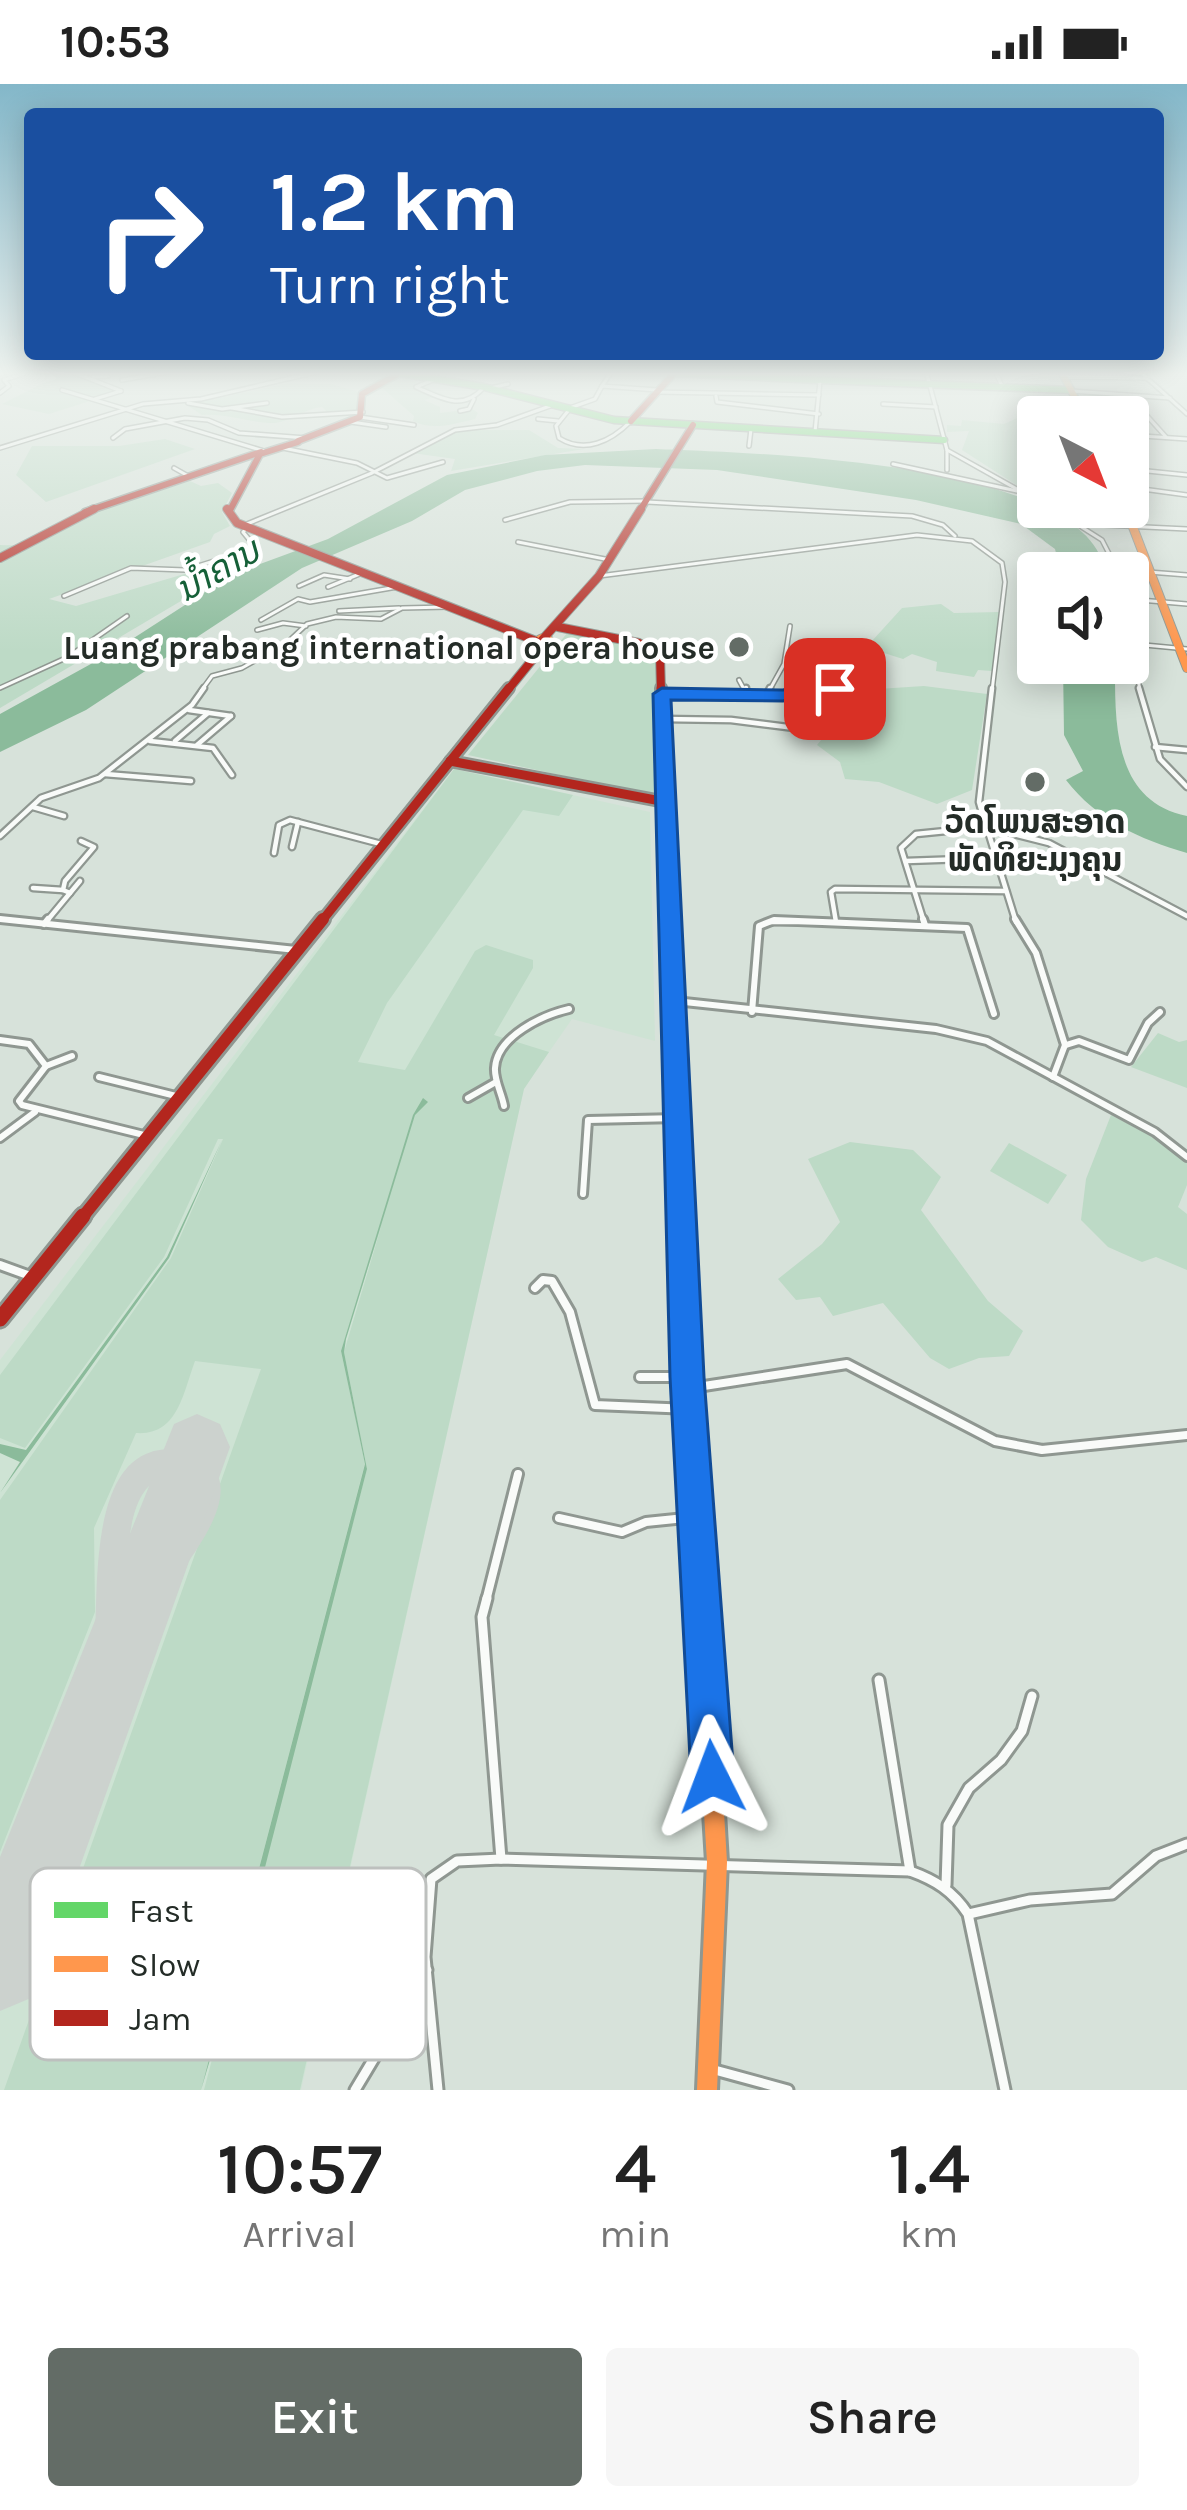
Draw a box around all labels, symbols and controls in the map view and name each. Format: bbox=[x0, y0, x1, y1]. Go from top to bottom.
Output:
text: 10:53 bbox=[60, 16, 171, 68]
text: 1.2 km bbox=[270, 153, 519, 251]
icon: right bbox=[72, 156, 228, 312]
text: Turn right bbox=[270, 253, 510, 317]
north arrow bbox=[1017, 396, 1149, 528]
map controls bbox=[1017, 396, 1149, 684]
water label: ນ້ຳຄານ bbox=[165, 523, 269, 610]
button: sound bbox=[1017, 552, 1149, 684]
place label: Luang prabang international opera house bbox=[63, 629, 715, 667]
marker: Luang prabang international opera house bbox=[726, 634, 752, 660]
pin bbox=[784, 638, 886, 740]
icon: arrive bbox=[802, 656, 868, 722]
marker: ວັດໂພນສະອາດ ພັດທິຍະມຸງຄຸນ bbox=[1022, 769, 1048, 795]
place label: ວັດໂພນສະອາດ ພັດທິຍະມຸງຄຸນ bbox=[945, 803, 1125, 881]
position arrow bbox=[649, 1714, 775, 1840]
legend bbox=[30, 1868, 426, 2060]
text: Fast bbox=[129, 1892, 193, 1930]
text: Slow bbox=[129, 1946, 200, 1984]
text: Jam bbox=[129, 2000, 191, 2038]
text: 10:57 bbox=[217, 2127, 382, 2211]
text: 4 bbox=[614, 2127, 656, 2211]
text: 1.4 bbox=[888, 2127, 970, 2211]
text: Arrival bbox=[243, 2211, 357, 2257]
text: min bbox=[599, 2211, 671, 2257]
text: km bbox=[900, 2211, 958, 2257]
button: Exit bbox=[48, 2348, 582, 2486]
button: Share bbox=[606, 2348, 1139, 2486]

